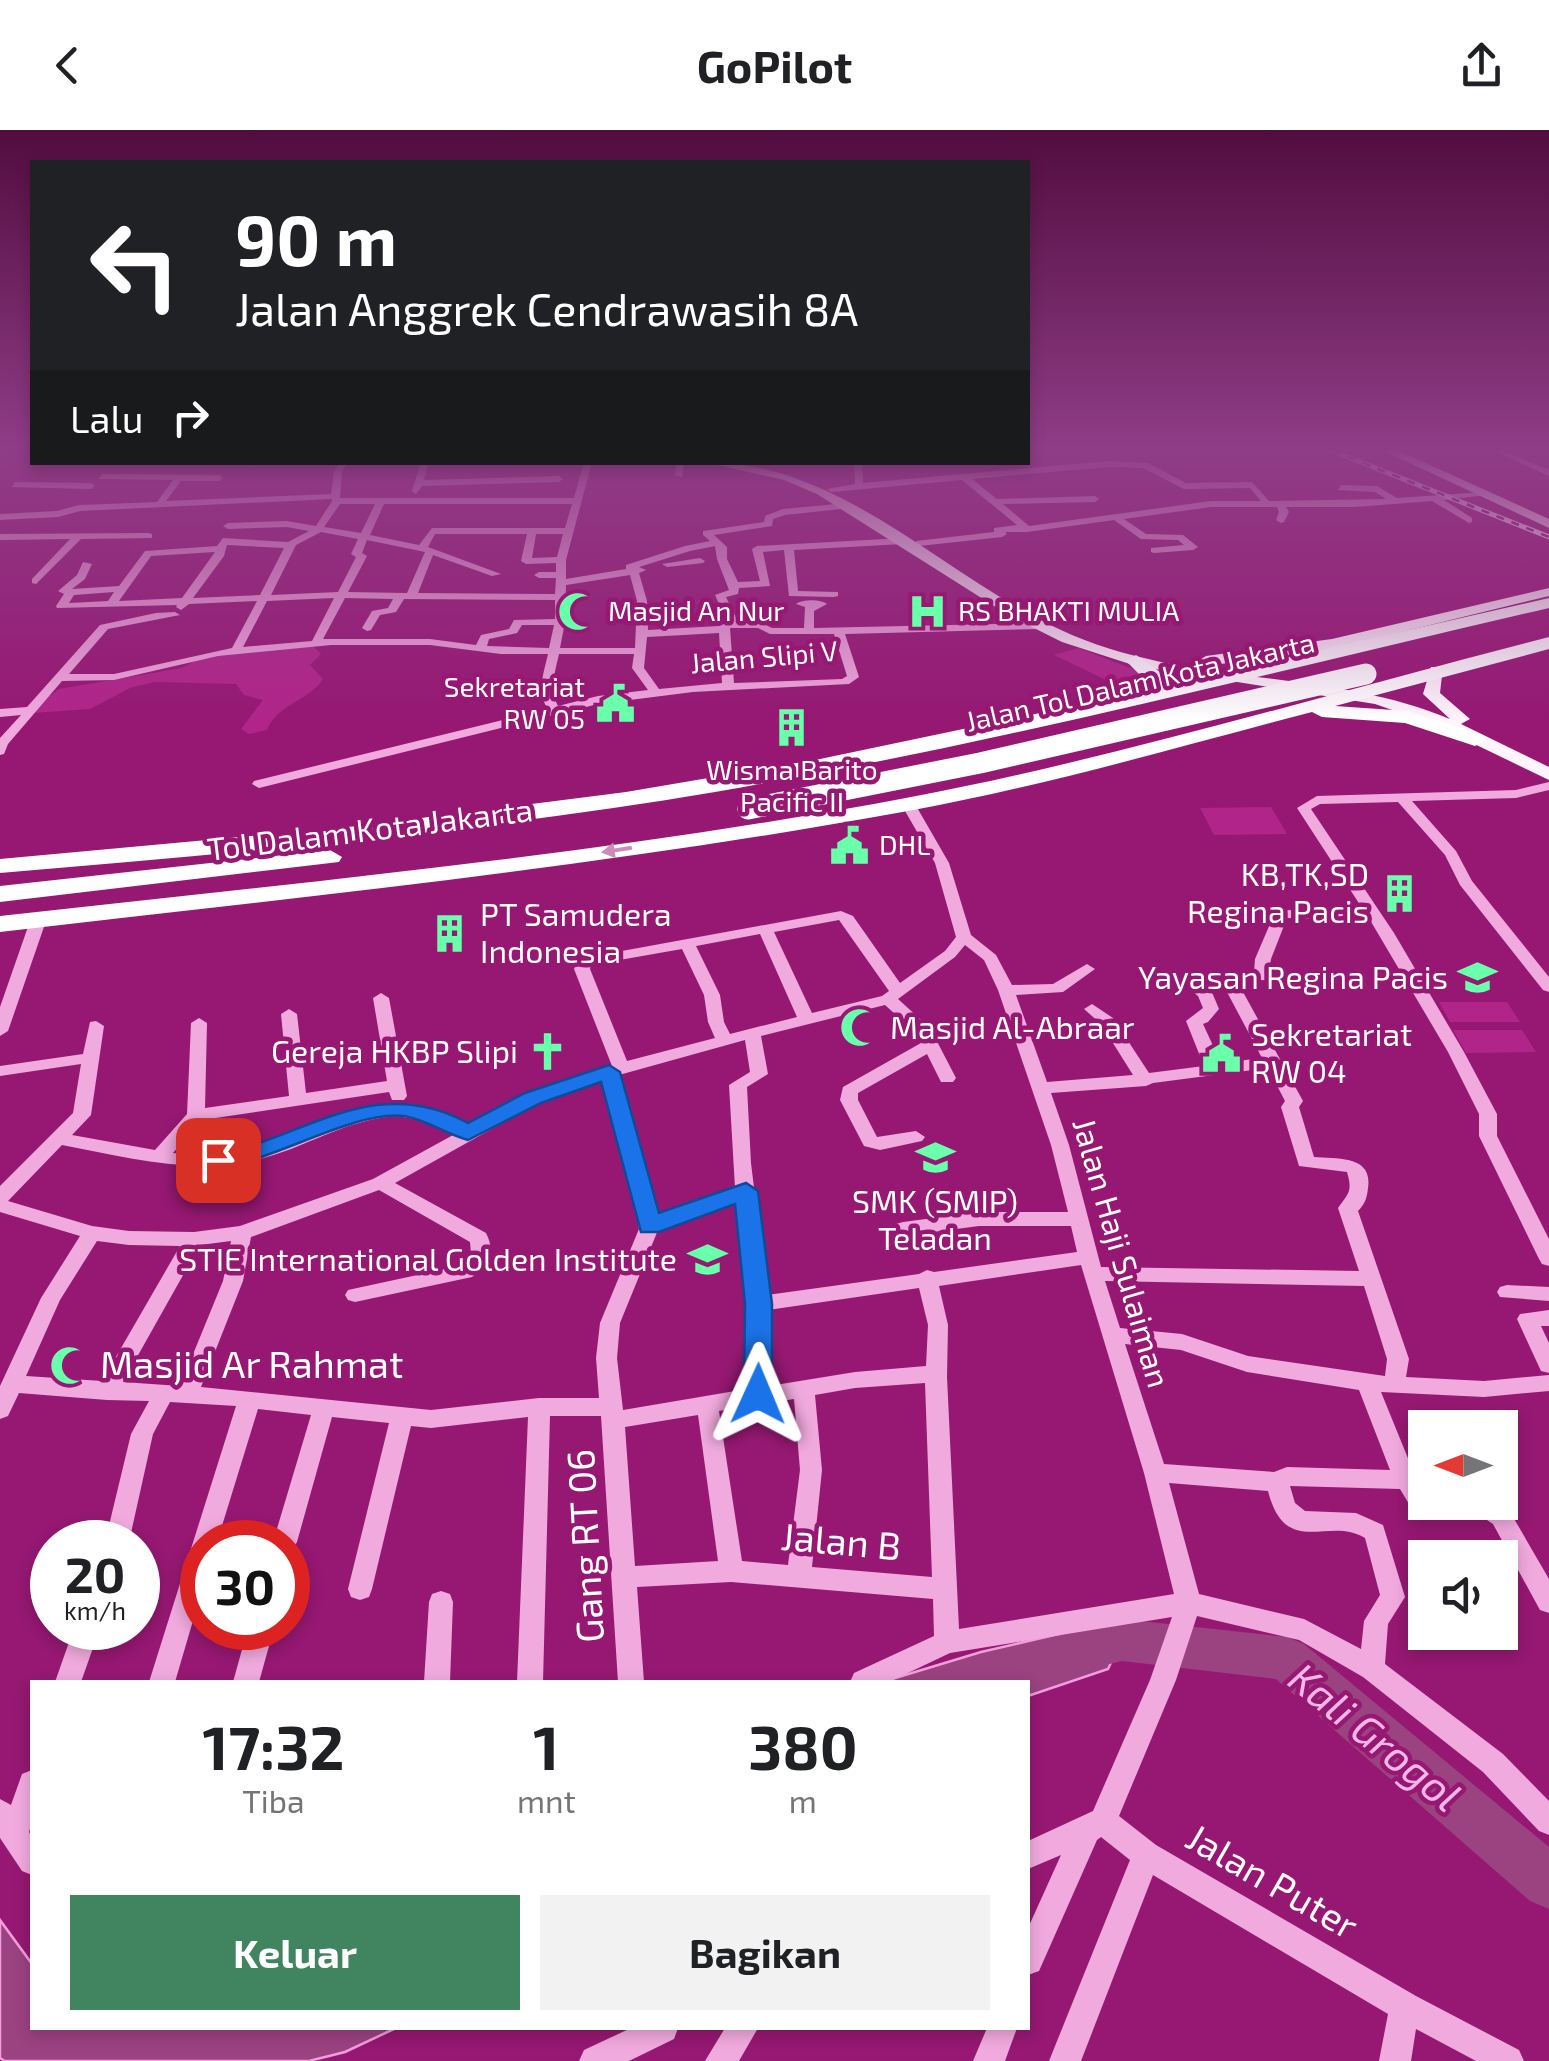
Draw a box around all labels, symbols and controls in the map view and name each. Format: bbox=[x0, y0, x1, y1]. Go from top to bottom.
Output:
icon: back bbox=[40, 38, 95, 93]
text: GoPilot bbox=[697, 38, 852, 92]
icon: share bbox=[1454, 38, 1509, 93]
text: 90 m bbox=[235, 196, 397, 280]
icon: left bbox=[70, 200, 200, 330]
text: Jalan Anggrek Cendrawasih 8A bbox=[235, 281, 858, 335]
icon: right bbox=[163, 390, 218, 445]
text: Lalu bbox=[70, 395, 143, 441]
mosque icon: Masjid An Nur bbox=[557, 590, 599, 632]
hospital icon: RS BHAKTI MULIA bbox=[907, 590, 949, 632]
place label: Masjid An Nur bbox=[608, 593, 785, 627]
place label: RS BHAKTI MULIA bbox=[958, 593, 1180, 627]
street label: Jalan Tol Dalam Kota Jakarta bbox=[962, 624, 1318, 738]
street label: Jalan Slipi V bbox=[689, 633, 839, 679]
place label: Sekretariat RW 05 bbox=[444, 669, 585, 735]
public building icon: Sekretariat RW 05 bbox=[594, 682, 636, 724]
building icon: Wisma Barito Pacific II bbox=[771, 706, 813, 748]
place label: Wisma Barito Pacific II bbox=[706, 752, 878, 818]
street label: Tol Dalam Kota Jakarta bbox=[205, 789, 535, 867]
public building icon: DHL bbox=[828, 824, 870, 866]
place label: DHL bbox=[879, 827, 931, 861]
one-way arrow bbox=[600, 843, 632, 858]
place label: KB,TK,SD Regina Pacis bbox=[1187, 854, 1369, 929]
building icon: KB,TK,SD Regina Pacis bbox=[1378, 872, 1420, 914]
place label: PT Samudera Indonesia bbox=[480, 894, 672, 969]
building icon: PT Samudera Indonesia bbox=[429, 912, 471, 954]
place label: Yayasan Regina Pacis bbox=[1138, 957, 1448, 995]
school or university icon: Yayasan Regina Pacis bbox=[1457, 957, 1499, 999]
mosque icon: Masjid Al-Abraar bbox=[839, 1007, 881, 1049]
place label: Masjid Al-Abraar bbox=[890, 1007, 1135, 1046]
place label: Sekretariat RW 04 bbox=[1251, 1014, 1412, 1089]
place label: Gereja HKBP Slipi bbox=[271, 1031, 518, 1070]
church icon: Gereja HKBP Slipi bbox=[527, 1031, 569, 1073]
public building icon: Sekretariat RW 04 bbox=[1200, 1032, 1242, 1074]
street label: Jalan Haji Sulaiman bbox=[1065, 1113, 1180, 1392]
pin bbox=[176, 1118, 261, 1203]
icon: arrive bbox=[191, 1133, 246, 1188]
school or university icon: SMK (SMIP) Teladan bbox=[914, 1136, 956, 1178]
place label: SMK (SMIP) Teladan bbox=[852, 1181, 1018, 1256]
place label: STIE International Golden Institute bbox=[179, 1239, 677, 1277]
school or university icon: STIE International Golden Institute bbox=[686, 1239, 728, 1281]
place label: Masjid Ar Rahmat bbox=[100, 1340, 403, 1386]
position arrow bbox=[706, 1342, 810, 1446]
mosque icon: Masjid Ar Rahmat bbox=[49, 1344, 91, 1386]
north arrow bbox=[1408, 1410, 1518, 1520]
map controls bbox=[1408, 1410, 1518, 1650]
street label: Gang RT 06 bbox=[556, 1448, 612, 1644]
street label: Jalan B bbox=[779, 1512, 903, 1568]
speed limit sign: 30 bbox=[180, 1520, 310, 1650]
button: sound bbox=[1408, 1540, 1518, 1650]
text: 20 bbox=[65, 1543, 125, 1603]
text: km/h bbox=[64, 1595, 126, 1625]
water label: Kali Grogol bbox=[1280, 1651, 1472, 1821]
text: 17:32 bbox=[203, 1710, 344, 1782]
text: 1 bbox=[533, 1710, 559, 1782]
text: 380 bbox=[748, 1710, 858, 1782]
text: Tiba bbox=[242, 1781, 305, 1819]
text: mnt bbox=[517, 1781, 576, 1819]
text: m bbox=[789, 1781, 817, 1819]
street label: Jalan Puter bbox=[1179, 1813, 1367, 1948]
button: Keluar bbox=[70, 1895, 520, 2010]
button: Bagikan bbox=[540, 1895, 990, 2010]

